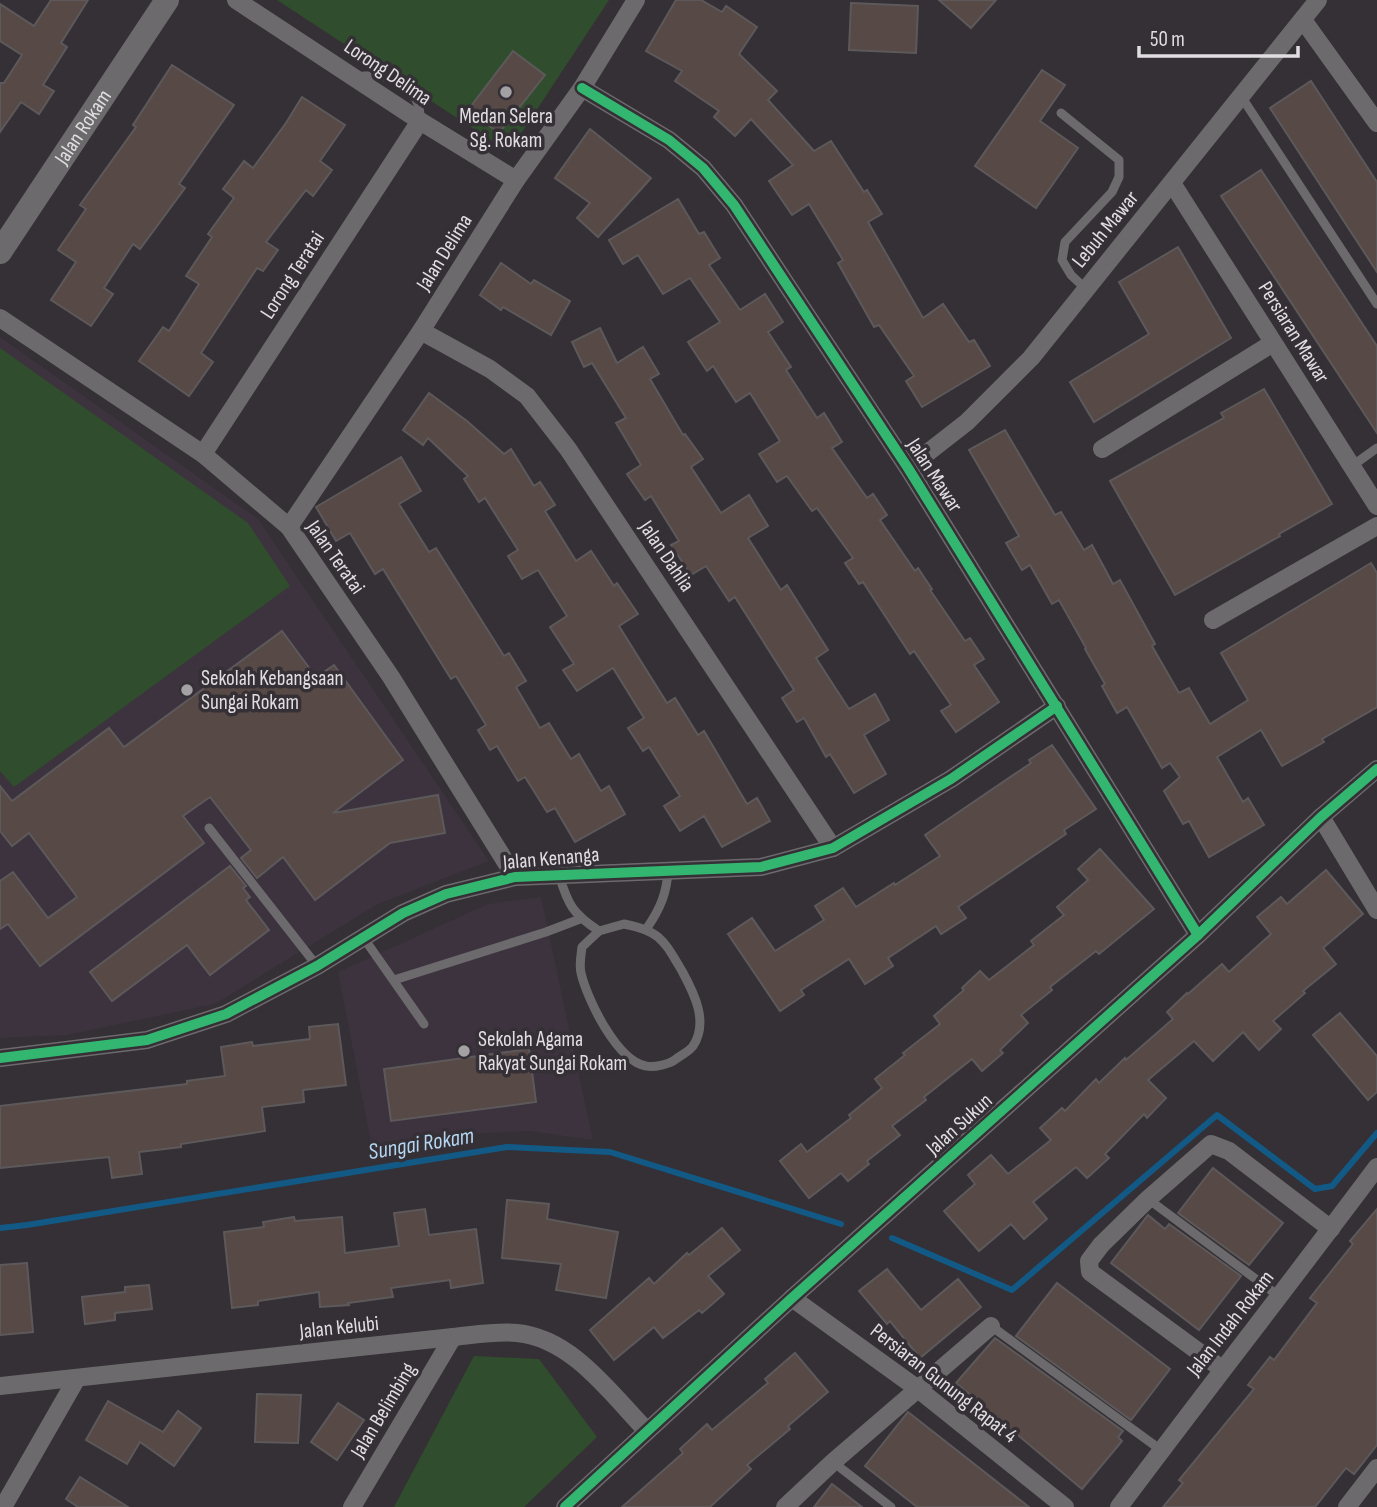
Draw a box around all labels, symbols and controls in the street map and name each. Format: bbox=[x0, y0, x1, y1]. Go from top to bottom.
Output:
scale bar bbox=[1139, 14, 1298, 58]
text: 50 m bbox=[1150, 27, 1185, 52]
street label: Lorong Delima bbox=[339, 34, 436, 111]
marker: Medan Selera Sg. Rokam bbox=[498, 84, 514, 100]
street label: Jalan Rokam bbox=[49, 85, 117, 170]
place label: Medan Selera Sg. Rokam bbox=[459, 104, 553, 153]
street label: Lebuh Mawar bbox=[1067, 186, 1144, 273]
street label: Jalan Delima bbox=[411, 209, 478, 296]
street label: Lorong Teratai bbox=[255, 227, 330, 324]
street label: Persiaran Mawar bbox=[1253, 277, 1335, 388]
street label: Jalan Mawar bbox=[901, 433, 968, 517]
street label: Jalan Teratai bbox=[301, 515, 370, 599]
street label: Jalan Dahlia bbox=[633, 515, 699, 597]
place label: Sekolah Kebangsaan Sungai Rokam bbox=[201, 666, 344, 715]
marker: Sekolah Kebangsaan Sungai Rokam bbox=[179, 682, 195, 698]
street label: Jalan Kenanga bbox=[501, 842, 600, 875]
place label: Sekolah Agama Rakyat Sungai Rokam bbox=[478, 1027, 627, 1076]
marker: Sekolah Agama Rakyat Sungai Rokam bbox=[456, 1043, 472, 1059]
street label: Jalan Sukun bbox=[920, 1088, 998, 1161]
water label: Sungai Rokam bbox=[366, 1122, 477, 1166]
street label: Jalan Indah Rokam bbox=[1181, 1266, 1279, 1382]
street label: Jalan Kelubi bbox=[297, 1311, 380, 1344]
street label: Persiaran Gunung Rapat 4 bbox=[865, 1318, 1022, 1449]
street label: Jalan Belimbing bbox=[345, 1358, 421, 1463]

